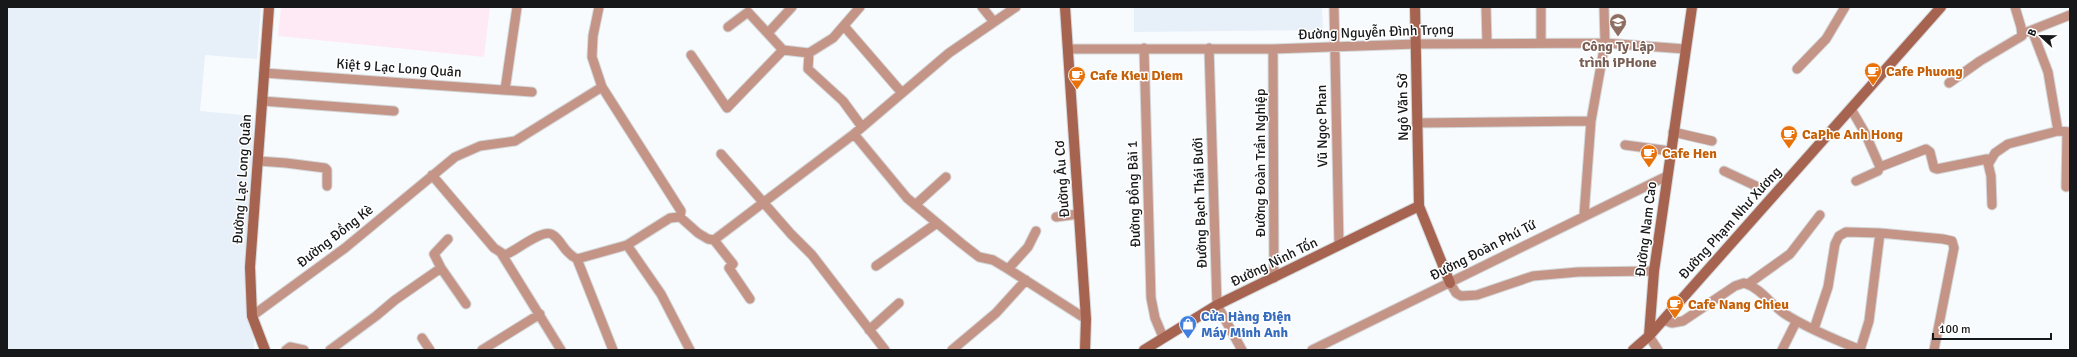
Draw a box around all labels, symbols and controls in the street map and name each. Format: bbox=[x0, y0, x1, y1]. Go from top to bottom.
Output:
school or university icon: Công Ty Lập trình iPHone bbox=[1608, 12, 1628, 37]
north arrow bbox=[2021, 16, 2061, 56]
street label: Đường Nguyễn Đình Trọng bbox=[1298, 21, 1454, 43]
text: B bbox=[2025, 27, 2040, 38]
place label: Công Ty Lập trình iPHone bbox=[1578, 38, 1657, 71]
street label: Kiệt 9 Lạc Long Quân bbox=[336, 55, 462, 81]
cafe icon: Cafe Phuong bbox=[1863, 61, 1883, 86]
place label: Cafe Phuong bbox=[1886, 63, 1963, 80]
cafe icon: Cafe Kieu Diem bbox=[1067, 65, 1087, 90]
place label: Cafe Kieu Diem bbox=[1090, 67, 1183, 84]
street label: Ngô Văn Sở bbox=[1394, 72, 1412, 141]
street label: Vũ Ngọc Phan bbox=[1313, 85, 1331, 167]
street label: Đường Đoàn Trần Nghiệp bbox=[1252, 89, 1269, 237]
street label: Đường Lạc Long Quân bbox=[229, 113, 255, 245]
cafe icon: CaPhe Anh Hong bbox=[1779, 124, 1799, 149]
place label: CaPhe Anh Hong bbox=[1802, 126, 1903, 143]
street label: Đường Bạch Thái Bưởi bbox=[1189, 137, 1211, 269]
street label: Đường Âu Cơ bbox=[1051, 139, 1073, 218]
street label: Đường Đồng Bài 1 bbox=[1124, 140, 1144, 248]
cafe icon: Cafe Hen bbox=[1639, 143, 1659, 168]
place label: Cafe Hen bbox=[1662, 145, 1717, 162]
street label: Đường Phạm Như Xương bbox=[1675, 163, 1785, 283]
street label: Đường Nam Cao bbox=[1632, 180, 1660, 278]
street label: Đường Đồng Kè bbox=[293, 201, 377, 271]
street label: Đường Đoàn Phú Tứ bbox=[1427, 215, 1540, 284]
street label: Đường Ninh Tốn bbox=[1228, 234, 1320, 290]
cafe icon: Cafe Nang Chieu bbox=[1665, 294, 1685, 319]
place label: Cafe Nang Chieu bbox=[1688, 296, 1789, 313]
place label: Cửa Hàng Điện Máy Minh Anh bbox=[1201, 308, 1291, 341]
shop icon: Cửa Hàng Điện Máy Minh Anh bbox=[1178, 314, 1198, 339]
scale bar bbox=[1933, 315, 2051, 341]
text: 100 m bbox=[1939, 322, 1971, 337]

